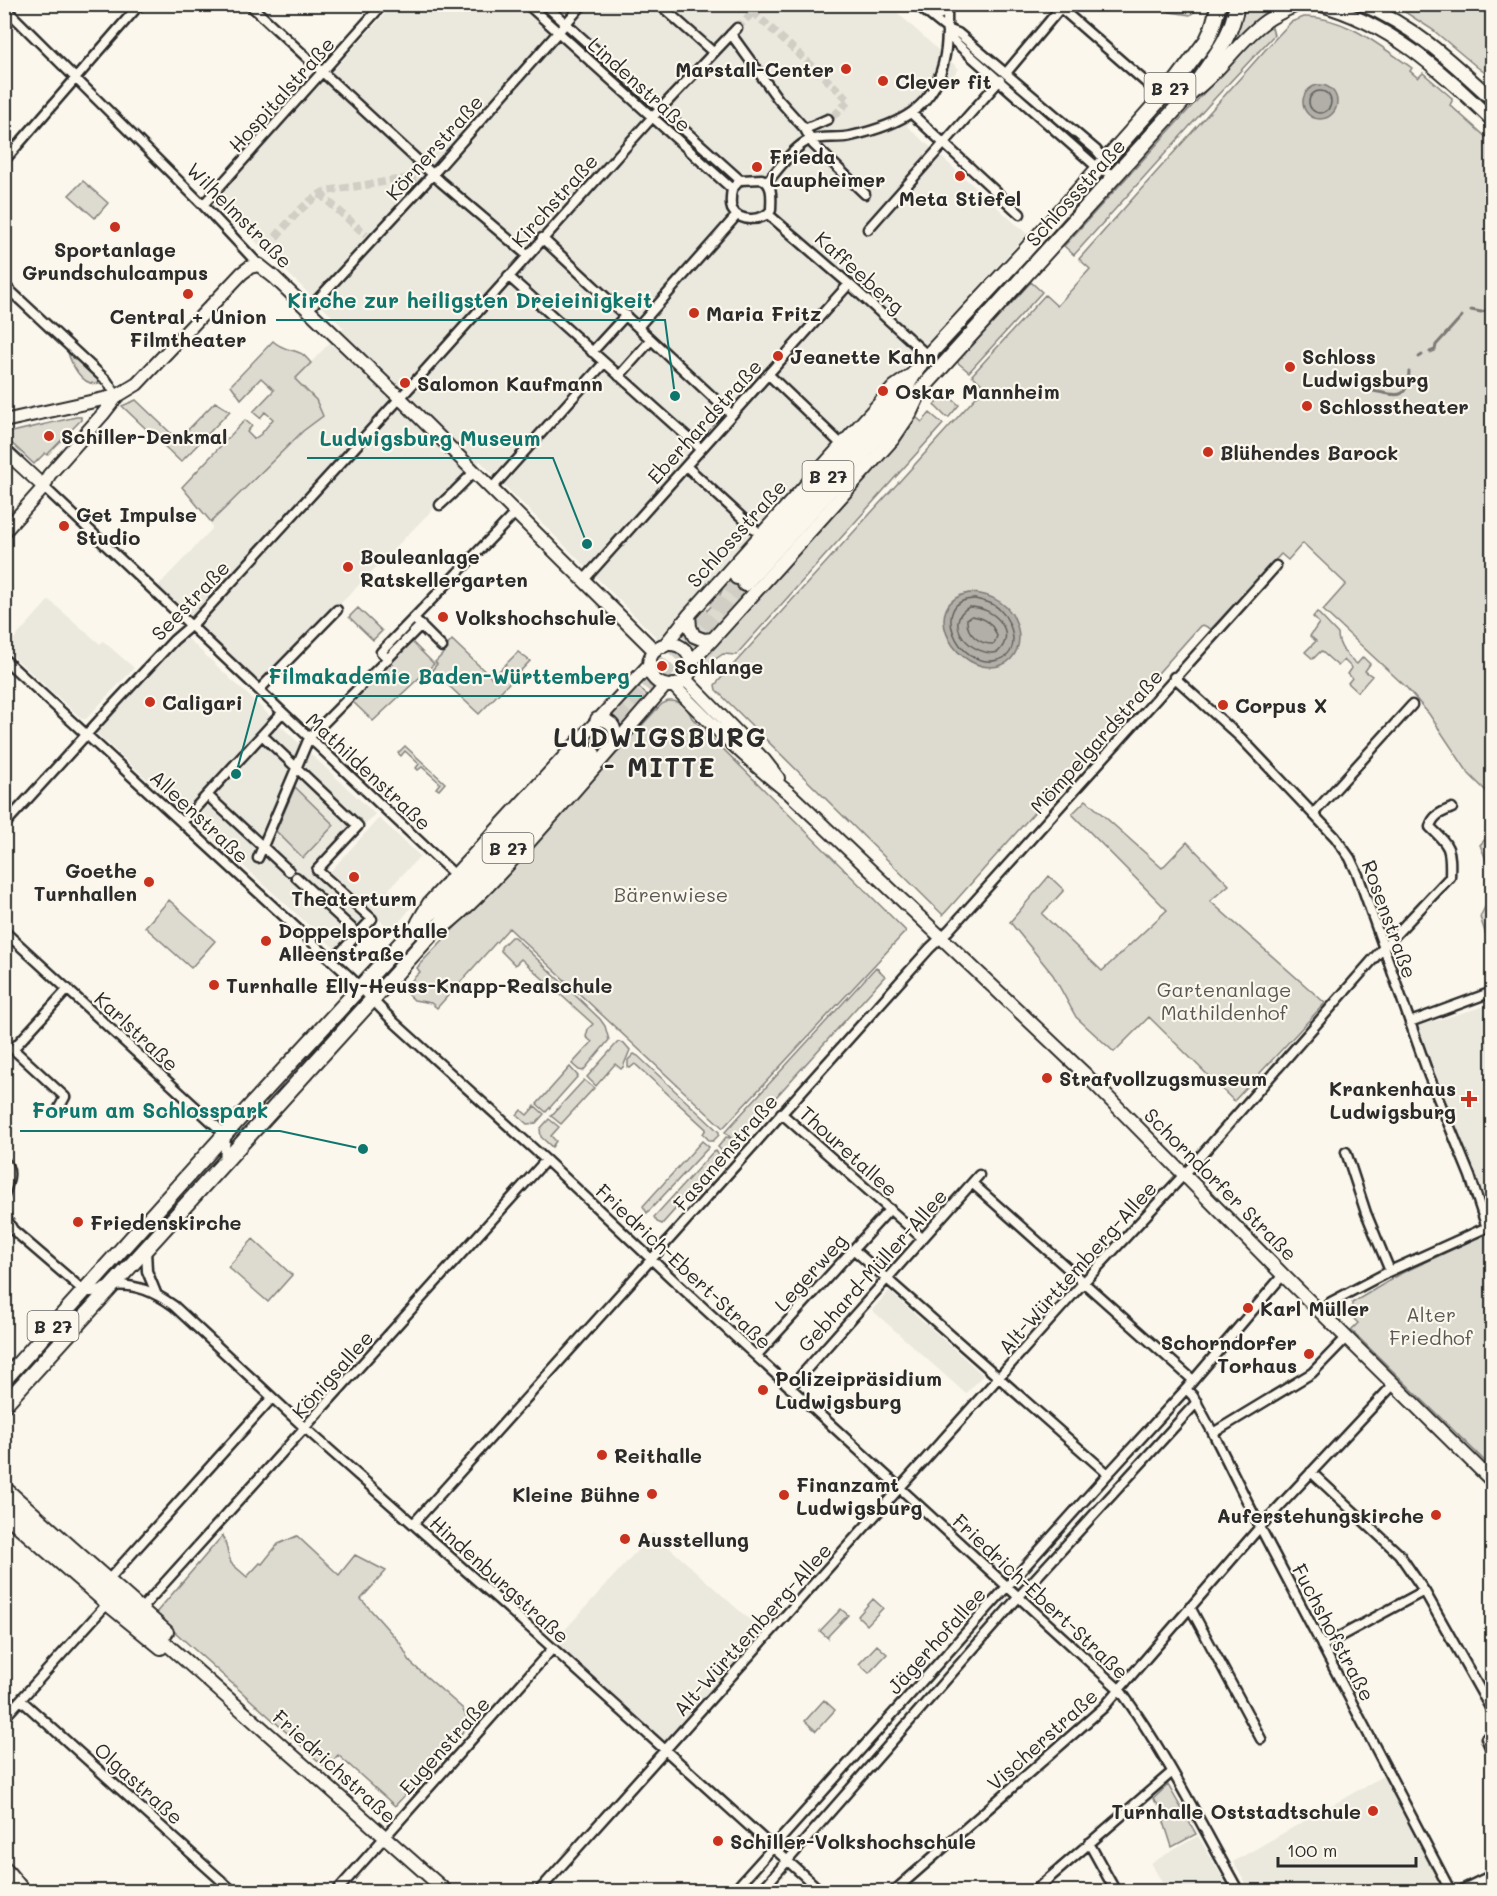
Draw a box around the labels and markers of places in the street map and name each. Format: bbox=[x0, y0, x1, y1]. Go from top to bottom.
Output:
place label: Marstall-Center bbox=[675, 56, 834, 82]
marker: Marstall-Center bbox=[839, 62, 853, 76]
place label: Clever fit bbox=[895, 68, 992, 94]
marker: Clever fit bbox=[876, 74, 890, 88]
place label: Frieda Laupheimer bbox=[769, 143, 885, 192]
marker: Frieda Laupheimer bbox=[750, 160, 764, 174]
marker: Meta Stiefel bbox=[953, 169, 967, 183]
place label: Meta Stiefel bbox=[899, 185, 1021, 211]
marker: Sportanlage Grundschulcampus bbox=[108, 220, 122, 234]
place label: Sportanlage Grundschulcampus bbox=[22, 236, 208, 285]
callout: Kirche zur heiligsten Dreieinigkeit bbox=[276, 281, 665, 320]
marker: Central + Union Filmtheater bbox=[181, 287, 195, 301]
place label: Maria Fritz bbox=[706, 300, 821, 326]
place label: Central + Union Filmtheater bbox=[110, 303, 266, 352]
marker: Maria Fritz bbox=[687, 306, 701, 320]
place label: Jeanette Kahn bbox=[790, 343, 936, 369]
place label: Schloss Ludwigsburg bbox=[1302, 343, 1428, 392]
marker: Jeanette Kahn bbox=[771, 349, 785, 363]
marker: Schloss Ludwigsburg bbox=[1283, 360, 1297, 374]
place label: Salomon Kaufmann bbox=[417, 370, 603, 396]
marker: Salomon Kaufmann bbox=[398, 376, 412, 390]
place label: Oskar Mannheim bbox=[895, 378, 1060, 404]
marker: Oskar Mannheim bbox=[876, 384, 890, 398]
place label: Schlosstheater bbox=[1319, 393, 1469, 419]
marker: Schlosstheater bbox=[1300, 399, 1314, 413]
callout: Ludwigsburg Museum bbox=[307, 419, 553, 458]
place label: Schiller-Denkmal bbox=[61, 423, 228, 449]
marker: Schiller-Denkmal bbox=[42, 429, 56, 443]
place label: Blühendes Barock bbox=[1220, 439, 1398, 465]
marker: Blühendes Barock bbox=[1201, 445, 1215, 459]
place label: Get Impulse Studio bbox=[76, 501, 197, 550]
marker: Get Impulse Studio bbox=[57, 519, 71, 533]
place label: Bouleanlage Ratskellergarten bbox=[360, 543, 528, 592]
marker: Bouleanlage Ratskellergarten bbox=[341, 560, 355, 574]
place label: Volkshochschule bbox=[455, 604, 616, 630]
marker: Volkshochschule bbox=[436, 610, 450, 624]
place label: Schlange bbox=[674, 653, 763, 679]
callout: Filmakademie Baden-Württemberg bbox=[257, 657, 642, 696]
marker: Schlange bbox=[655, 659, 669, 673]
place label: Caligari bbox=[162, 689, 243, 715]
place label: Corpus X bbox=[1235, 692, 1327, 718]
marker: Caligari bbox=[143, 695, 157, 709]
marker: Corpus X bbox=[1216, 698, 1230, 712]
place label: Goethe Turnhallen bbox=[34, 857, 137, 906]
marker: Theaterturm bbox=[347, 870, 361, 884]
marker: Goethe Turnhallen bbox=[142, 875, 156, 889]
place label: Theaterturm bbox=[291, 885, 417, 911]
place label: Doppelsporthalle Alleenstraße bbox=[278, 917, 448, 966]
marker: Doppelsporthalle Alleenstraße bbox=[259, 934, 273, 948]
place label: Turnhalle Elly-Heuss-Knapp-Realschule bbox=[226, 972, 612, 998]
marker: Turnhalle Elly-Heuss-Knapp-Realschule bbox=[207, 978, 221, 992]
place label: Strafvollzugsmuseum bbox=[1059, 1065, 1267, 1091]
marker: Strafvollzugsmuseum bbox=[1040, 1071, 1054, 1085]
place label: Krankenhaus Ludwigsburg bbox=[1329, 1075, 1456, 1124]
marker: Krankenhaus Ludwigsburg bbox=[1460, 1090, 1478, 1108]
callout: Forum am Schlosspark bbox=[20, 1092, 280, 1131]
place label: Friedenskirche bbox=[90, 1209, 242, 1235]
marker: Friedenskirche bbox=[71, 1215, 85, 1229]
place label: Karl Müller bbox=[1260, 1295, 1369, 1321]
marker: Karl Müller bbox=[1241, 1301, 1255, 1315]
place label: Schorndorfer Torhaus bbox=[1161, 1329, 1297, 1378]
marker: Schorndorfer Torhaus bbox=[1302, 1347, 1316, 1361]
place label: Polizeipräsidium Ludwigsburg bbox=[775, 1365, 942, 1414]
marker: Polizeipräsidium Ludwigsburg bbox=[756, 1383, 770, 1397]
place label: Reithalle bbox=[614, 1442, 702, 1468]
marker: Reithalle bbox=[595, 1448, 609, 1462]
place label: Finanzamt Ludwigsburg bbox=[796, 1471, 922, 1520]
place label: Kleine Bühne bbox=[512, 1481, 640, 1507]
marker: Kleine Bühne bbox=[645, 1487, 659, 1501]
marker: Finanzamt Ludwigsburg bbox=[777, 1488, 791, 1502]
place label: Auferstehungskirche bbox=[1217, 1502, 1424, 1528]
marker: Auferstehungskirche bbox=[1429, 1508, 1443, 1522]
place label: Ausstellung bbox=[637, 1526, 749, 1552]
marker: Ausstellung bbox=[618, 1532, 632, 1546]
place label: Turnhalle Oststadtschule bbox=[1112, 1798, 1361, 1824]
marker: Turnhalle Oststadtschule bbox=[1366, 1804, 1380, 1818]
place label: Schiller-Volkshochschule bbox=[730, 1828, 976, 1854]
marker: Schiller-Volkshochschule bbox=[711, 1834, 725, 1848]

